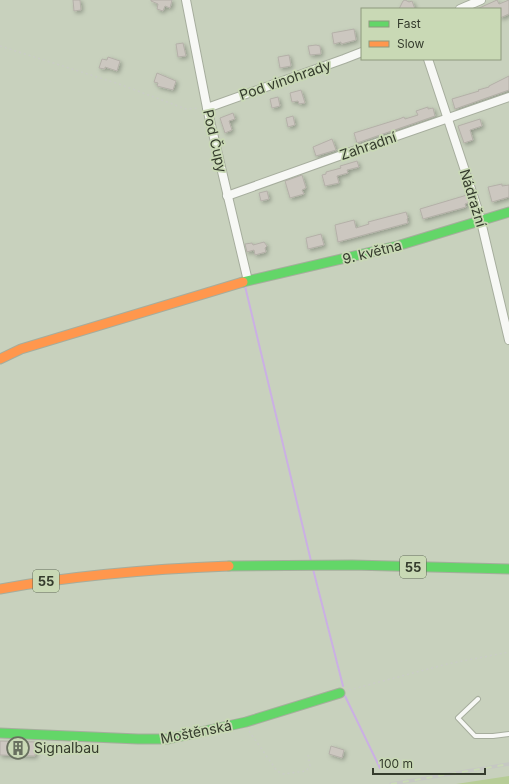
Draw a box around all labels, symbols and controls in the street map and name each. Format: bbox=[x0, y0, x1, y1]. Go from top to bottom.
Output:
legend bbox=[361, 8, 501, 60]
text: Fast bbox=[397, 16, 421, 31]
text: Slow bbox=[397, 36, 425, 51]
street label: Pod vinohrady bbox=[237, 56, 333, 103]
street label: Pod Čupy bbox=[200, 108, 231, 174]
street label: Zahradní bbox=[338, 128, 399, 163]
street label: Nádražní bbox=[457, 167, 490, 229]
street label: 9. května bbox=[340, 236, 403, 267]
road number: 55 bbox=[400, 556, 426, 578]
road number: 55 bbox=[33, 570, 59, 592]
street label: Moštěnská bbox=[159, 716, 233, 747]
building icon: Signalbau bbox=[5, 735, 31, 761]
place label: Signalbau bbox=[34, 739, 99, 756]
scale bar bbox=[373, 750, 485, 776]
text: 100 m bbox=[379, 756, 413, 771]

